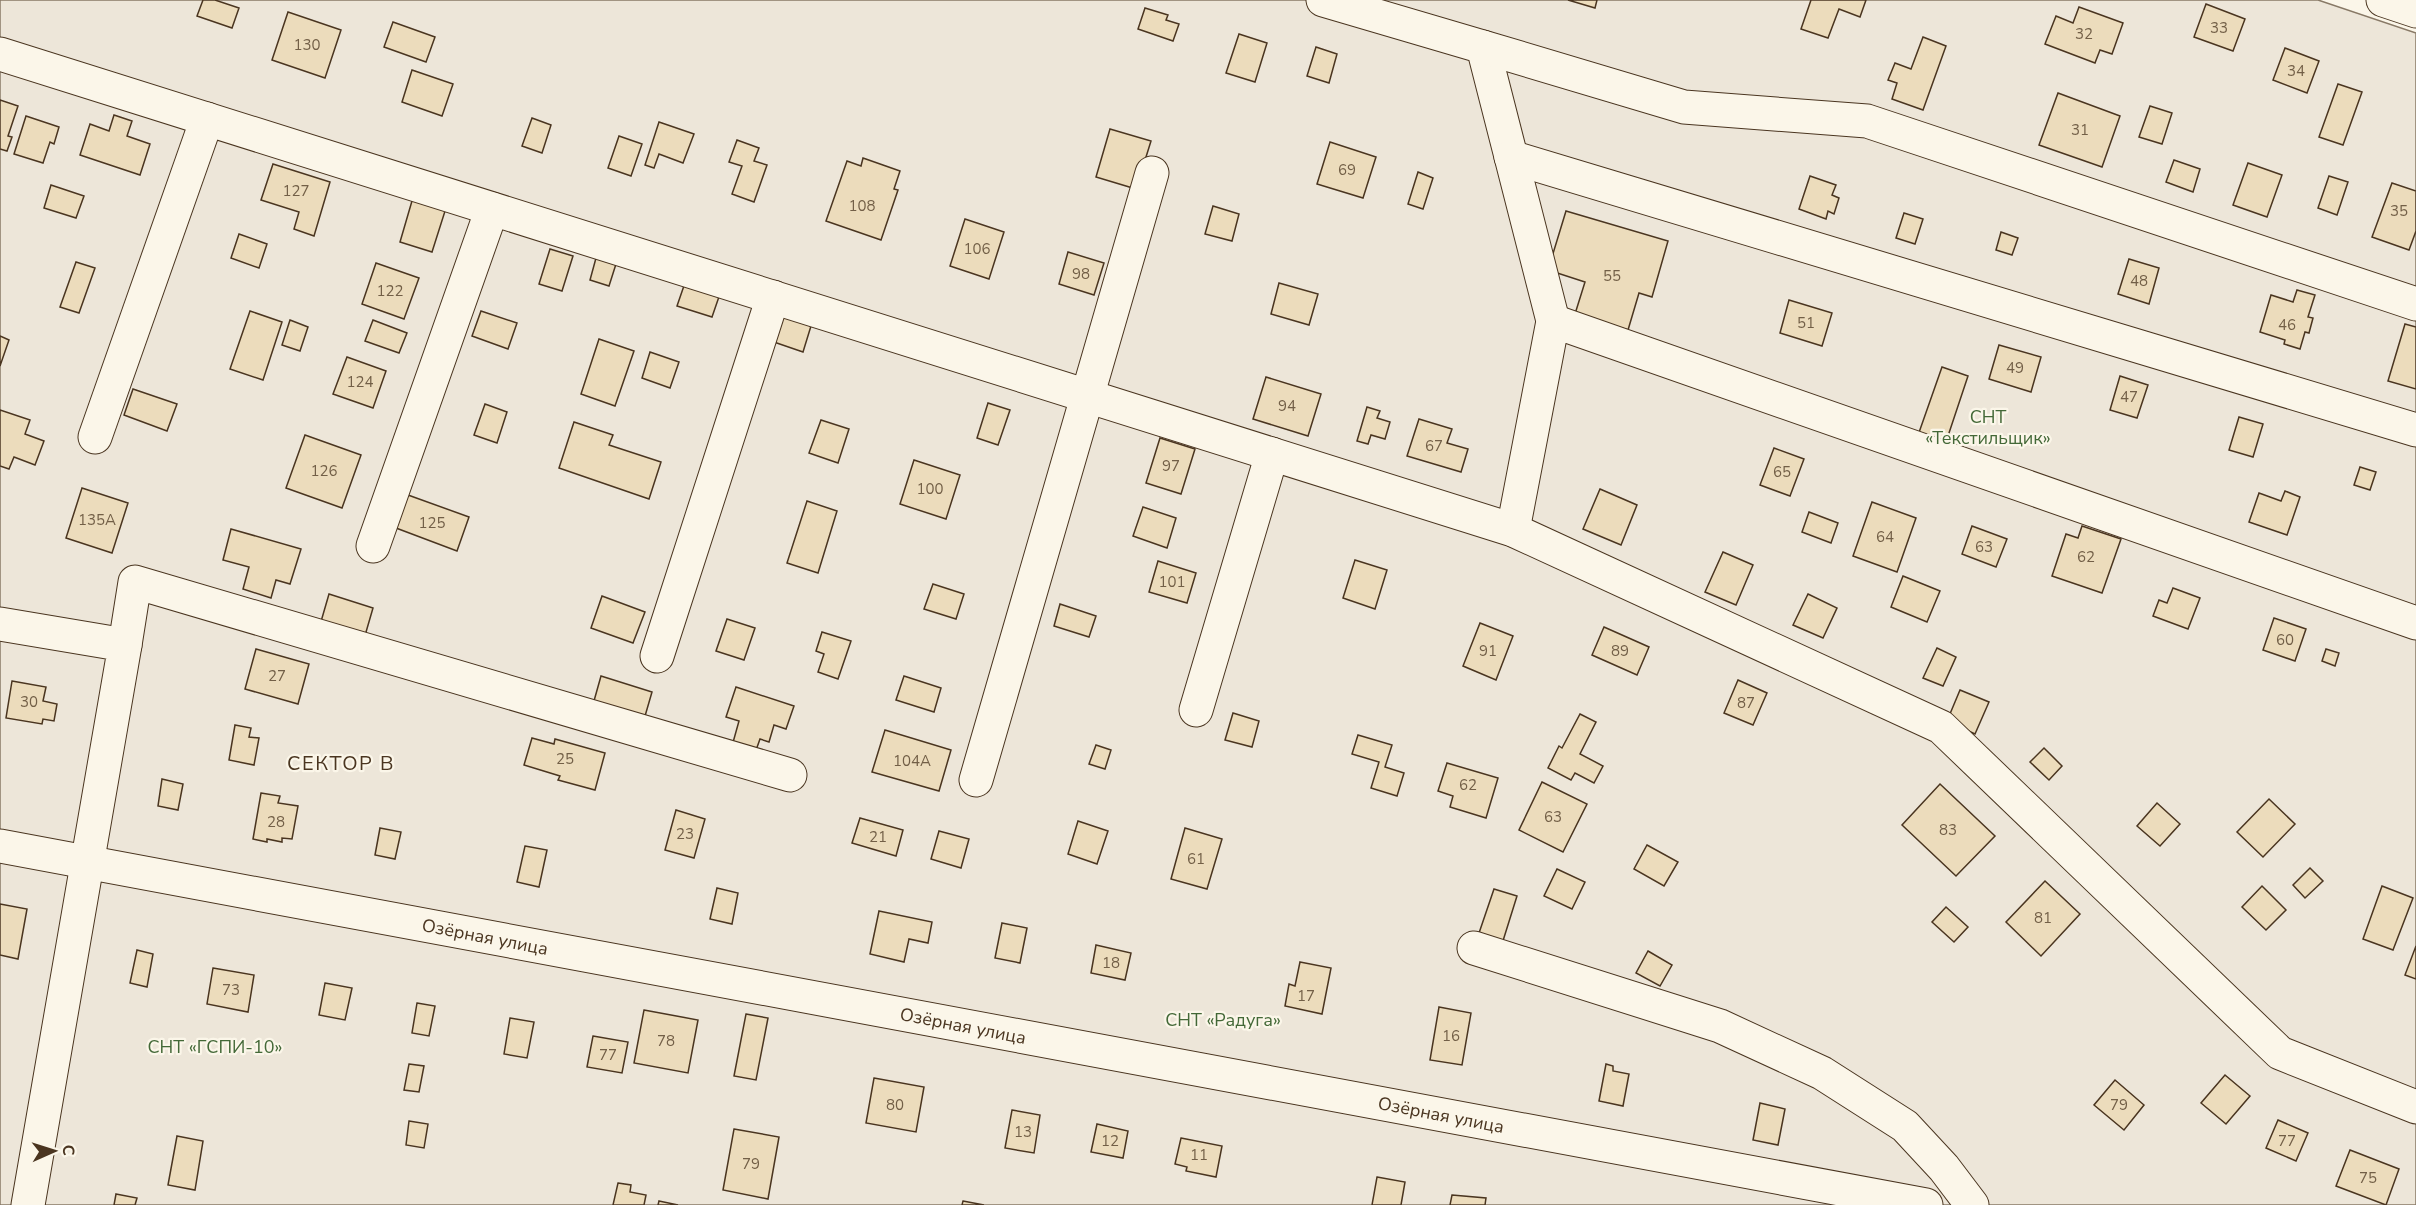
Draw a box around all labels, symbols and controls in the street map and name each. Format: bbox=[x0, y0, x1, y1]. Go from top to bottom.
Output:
house number: 33 bbox=[2210, 18, 2228, 38]
house number: 32 bbox=[2075, 24, 2093, 44]
house number: 130 bbox=[293, 35, 321, 55]
house number: 34 bbox=[2287, 61, 2305, 81]
house number: 31 bbox=[2071, 120, 2089, 140]
house number: 69 bbox=[1338, 160, 1356, 180]
house number: 127 bbox=[282, 181, 310, 201]
house number: 108 bbox=[848, 196, 876, 216]
house number: 35 bbox=[2390, 201, 2408, 221]
house number: 106 bbox=[963, 239, 991, 259]
house number: 98 bbox=[1072, 264, 1090, 284]
house number: 55 bbox=[1603, 266, 1621, 286]
house number: 48 bbox=[2130, 271, 2148, 291]
house number: 122 bbox=[376, 281, 404, 301]
house number: 51 bbox=[1797, 313, 1815, 333]
house number: 46 bbox=[2278, 315, 2296, 335]
house number: 49 bbox=[2006, 358, 2024, 378]
house number: 124 bbox=[346, 372, 374, 392]
house number: 47 bbox=[2120, 387, 2138, 407]
house number: 94 bbox=[1278, 396, 1296, 416]
park label: СНТ «Текстильщик» bbox=[1925, 405, 2051, 450]
house number: 67 bbox=[1425, 436, 1443, 456]
house number: 97 bbox=[1162, 456, 1180, 476]
house number: 126 bbox=[310, 461, 338, 481]
house number: 65 bbox=[1773, 462, 1791, 482]
house number: 100 bbox=[916, 479, 944, 499]
house number: 135А bbox=[78, 510, 116, 530]
house number: 125 bbox=[418, 513, 446, 533]
house number: 64 bbox=[1876, 527, 1894, 547]
house number: 63 bbox=[1975, 537, 1993, 557]
house number: 62 bbox=[2077, 547, 2095, 567]
house number: 101 bbox=[1158, 572, 1186, 592]
house number: 60 bbox=[2276, 630, 2294, 650]
house number: 91 bbox=[1479, 641, 1497, 661]
house number: 89 bbox=[1611, 641, 1629, 661]
house number: 27 bbox=[268, 666, 286, 686]
house number: 30 bbox=[20, 692, 38, 712]
house number: 87 bbox=[1737, 693, 1755, 713]
house number: 25 bbox=[556, 749, 574, 769]
district label: СЕКТОР В bbox=[287, 750, 395, 777]
house number: 104А bbox=[893, 751, 931, 771]
house number: 62 bbox=[1459, 775, 1477, 795]
house number: 63 bbox=[1544, 807, 1562, 827]
house number: 28 bbox=[267, 812, 285, 832]
house number: 83 bbox=[1939, 820, 1957, 840]
house number: 23 bbox=[676, 824, 694, 844]
house number: 21 bbox=[869, 827, 887, 847]
house number: 61 bbox=[1187, 849, 1205, 869]
house number: 81 bbox=[2034, 908, 2052, 928]
street label: Озёрная улица bbox=[420, 913, 550, 961]
house number: 18 bbox=[1102, 953, 1120, 973]
house number: 73 bbox=[222, 980, 240, 1000]
house number: 17 bbox=[1297, 986, 1315, 1006]
street label: Озёрная улица bbox=[898, 1002, 1028, 1050]
park label: СНТ «Радуга» bbox=[1165, 1008, 1281, 1032]
house number: 16 bbox=[1442, 1026, 1460, 1046]
house number: 78 bbox=[657, 1031, 675, 1051]
park label: СНТ «ГСПИ-10» bbox=[148, 1035, 283, 1059]
house number: 77 bbox=[599, 1045, 617, 1065]
street label: Озёрная улица bbox=[1376, 1091, 1506, 1139]
house number: 80 bbox=[886, 1095, 904, 1115]
house number: 79 bbox=[2110, 1095, 2128, 1115]
north arrow bbox=[24, 1121, 84, 1181]
house number: 13 bbox=[1014, 1122, 1032, 1142]
house number: 12 bbox=[1101, 1131, 1119, 1151]
house number: 77 bbox=[2278, 1131, 2296, 1151]
text: С bbox=[57, 1144, 79, 1156]
house number: 11 bbox=[1190, 1145, 1208, 1165]
house number: 79 bbox=[742, 1154, 760, 1174]
house number: 75 bbox=[2359, 1168, 2377, 1188]

